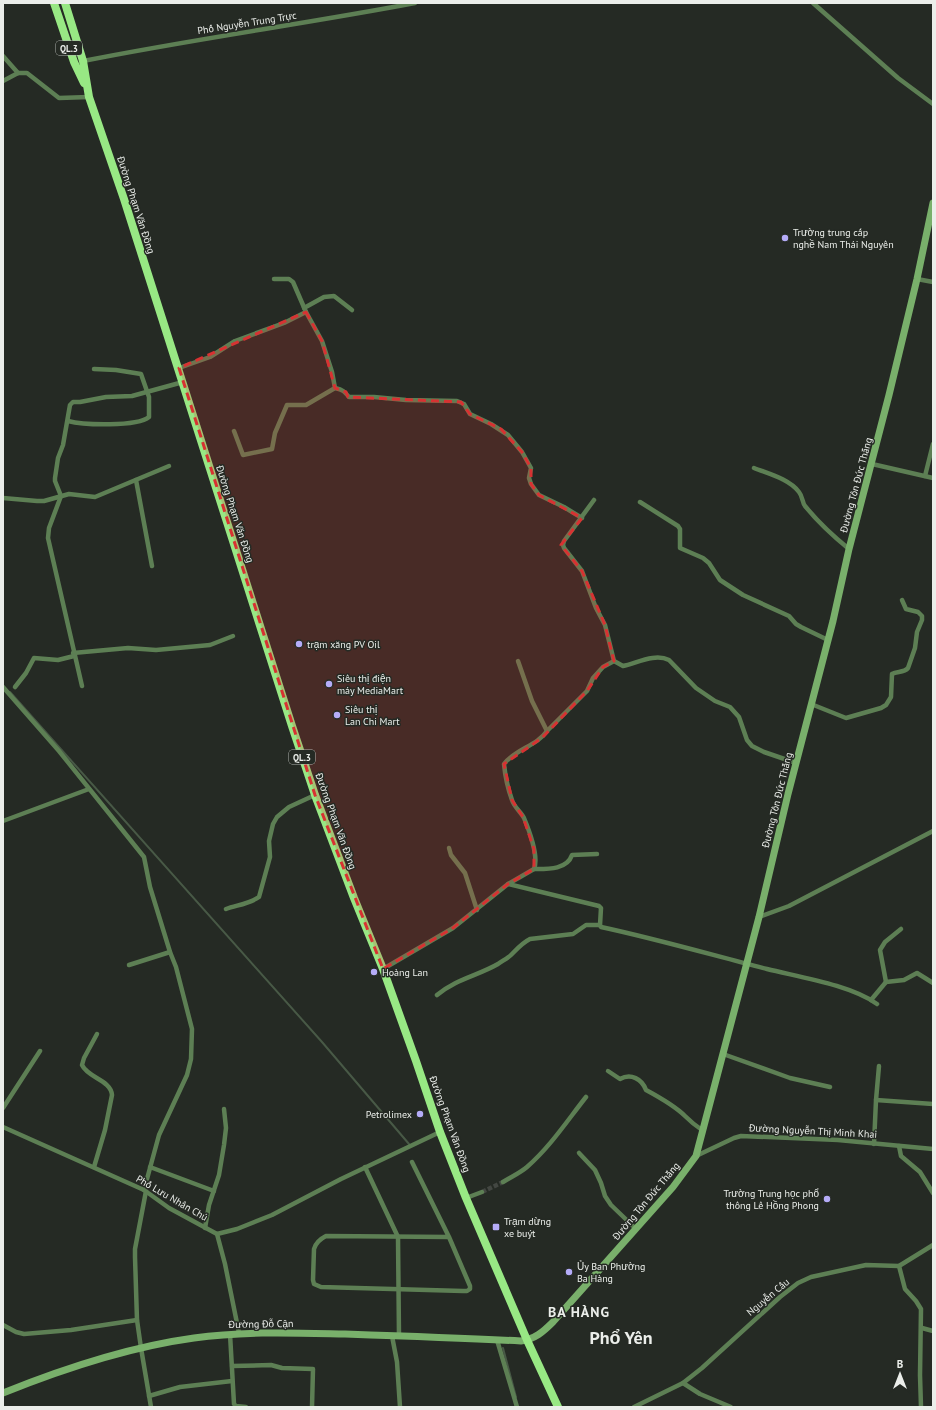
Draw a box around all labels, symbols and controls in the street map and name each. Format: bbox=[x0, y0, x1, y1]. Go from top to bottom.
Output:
street label: Phố Nguyễn Trung Trực bbox=[196, 9, 298, 37]
road number: QL.3 bbox=[56, 41, 82, 55]
street label: Đường Phạm Văn Đồng bbox=[114, 154, 158, 255]
place label: Trường trung cấp nghề Nam Thái Nguyên bbox=[793, 226, 894, 251]
marker: Trường trung cấp nghề Nam Thái Nguyên bbox=[780, 233, 790, 243]
street label: Đường Tôn Đức Thắng bbox=[837, 436, 875, 535]
street label: Đường Phạm Văn Đồng bbox=[213, 463, 257, 564]
place label: trạm xăng PV Oil bbox=[307, 638, 380, 651]
marker: trạm xăng PV Oil bbox=[294, 639, 304, 649]
place label: Siêu thị điện máy MediaMart bbox=[337, 672, 404, 697]
marker: Siêu thị điện máy MediaMart bbox=[324, 679, 334, 689]
place label: Siêu thị Lan Chi Mart bbox=[345, 703, 400, 728]
marker: Siêu thị Lan Chi Mart bbox=[332, 710, 342, 720]
road number: QL.3 bbox=[289, 750, 315, 764]
street label: Đường Tôn Đức Thắng bbox=[759, 751, 795, 850]
street label: Đường Phạm Văn Đồng bbox=[312, 770, 360, 871]
place label: Hoàng Lan bbox=[382, 966, 428, 979]
marker: Hoàng Lan bbox=[369, 967, 379, 977]
street label: Đường Phạm Văn Đồng bbox=[426, 1073, 474, 1174]
place label: Petrolimex bbox=[366, 1108, 412, 1121]
marker: Petrolimex bbox=[415, 1109, 425, 1119]
street label: Đường Nguyễn Thị Minh Khai bbox=[748, 1121, 877, 1141]
street label: Đường Tôn Đức Thắng bbox=[609, 1159, 682, 1243]
street label: Phố Lưu Nhân Chú bbox=[134, 1172, 210, 1224]
place label: Trường Trung học phổ thông Lê Hồng Phong bbox=[723, 1187, 819, 1212]
marker: Trường Trung học phổ thông Lê Hồng Phong bbox=[822, 1194, 832, 1204]
place label: Trạm dừng xe buýt bbox=[504, 1215, 551, 1240]
marker: Trạm dừng xe buýt bbox=[491, 1222, 501, 1232]
place label: Ủy Ban Phường Ba Hàng bbox=[577, 1260, 645, 1285]
marker: Ủy Ban Phường Ba Hàng bbox=[564, 1267, 574, 1277]
street label: Nguyễn Cấu bbox=[744, 1275, 792, 1319]
district label: BA HÀNG bbox=[548, 1303, 610, 1321]
street label: Đường Đỗ Cận bbox=[227, 1317, 294, 1331]
district label: Phổ Yên bbox=[589, 1326, 653, 1349]
north arrow bbox=[880, 1354, 920, 1394]
text: B bbox=[897, 1357, 904, 1371]

